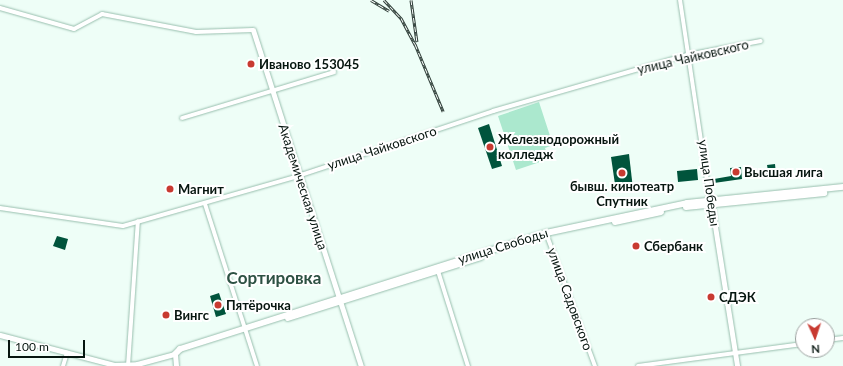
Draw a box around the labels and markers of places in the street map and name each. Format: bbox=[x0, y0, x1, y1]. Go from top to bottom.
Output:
place label: Иваново 153045 bbox=[259, 56, 359, 72]
marker: Иваново 153045 bbox=[246, 59, 256, 69]
place label: Железнодорожный колледж bbox=[498, 132, 619, 163]
marker: Железнодорожный колледж bbox=[485, 142, 495, 152]
place label: Высшая лига bbox=[744, 164, 823, 180]
marker: Высшая лига bbox=[731, 167, 741, 177]
marker: бывш. кинотеатр Спутник bbox=[617, 168, 627, 178]
place label: бывш. кинотеатр Спутник bbox=[570, 179, 674, 210]
place label: Магнит bbox=[178, 181, 224, 197]
marker: Магнит bbox=[165, 184, 175, 194]
place label: Сбербанк bbox=[644, 238, 703, 254]
marker: Сбербанк bbox=[631, 241, 641, 251]
place label: СДЭК bbox=[719, 289, 756, 305]
marker: СДЭК bbox=[706, 292, 716, 302]
place label: Пятёрочка bbox=[226, 297, 291, 313]
marker: Пятёрочка bbox=[213, 300, 223, 310]
place label: Вингс bbox=[174, 307, 209, 323]
marker: Вингс bbox=[161, 310, 171, 320]

